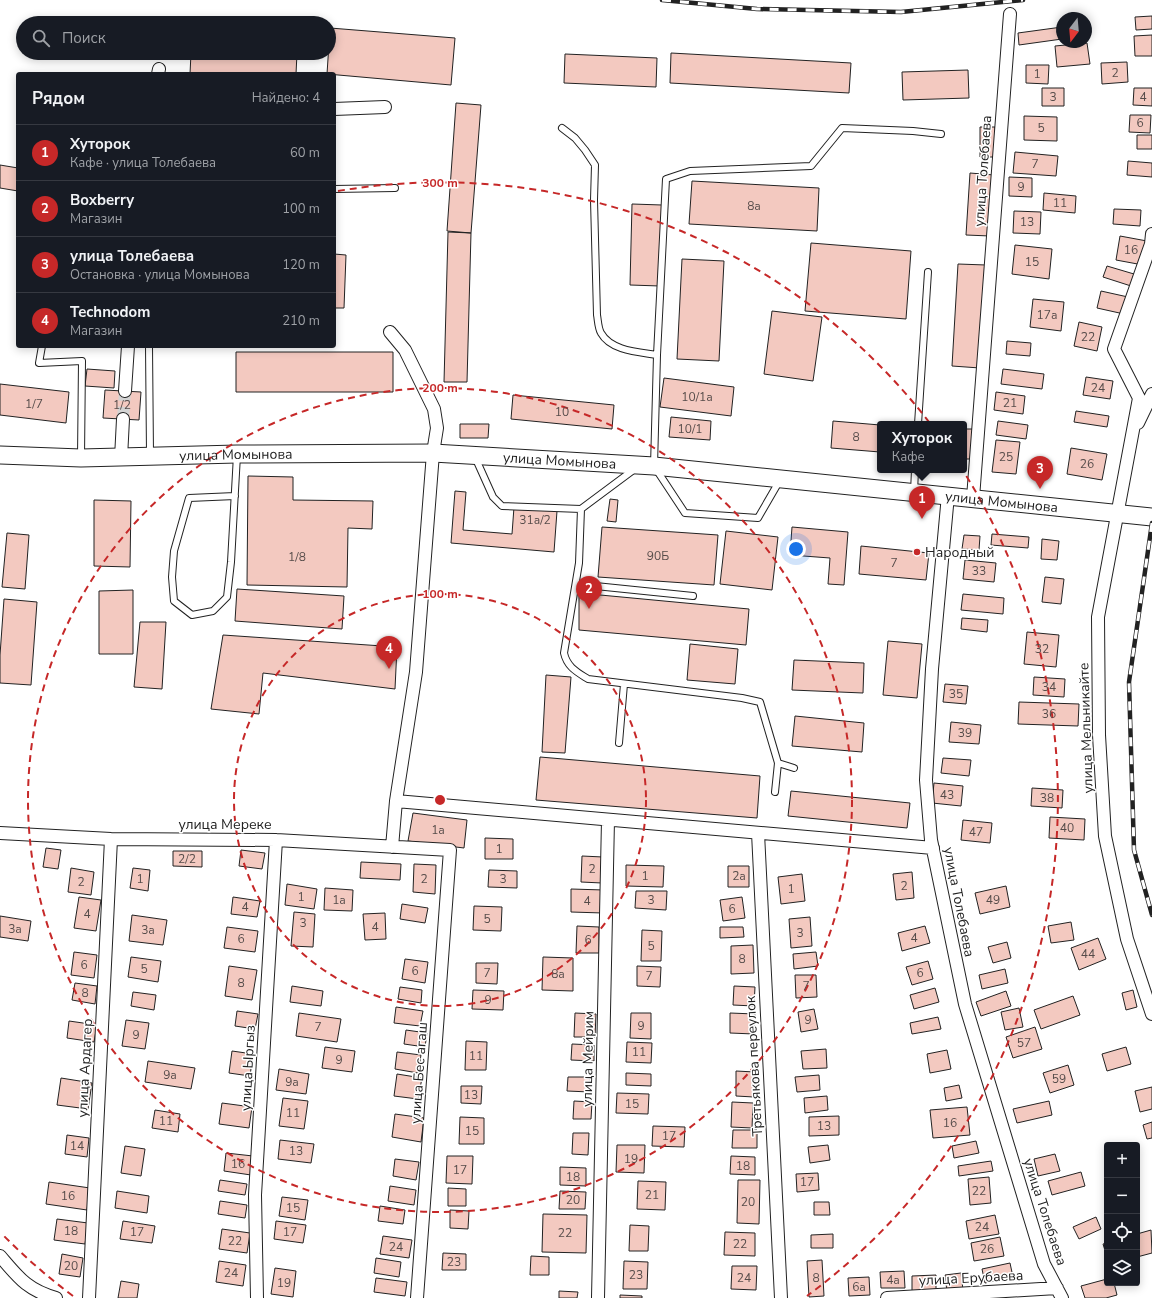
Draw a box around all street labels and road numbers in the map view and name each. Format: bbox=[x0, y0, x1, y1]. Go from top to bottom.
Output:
street label: улица Толебаева bbox=[970, 115, 996, 227]
street label: улица Момынова bbox=[179, 444, 293, 465]
street label: улица Момынова bbox=[502, 448, 617, 473]
street label: улица Момынова bbox=[944, 486, 1059, 517]
street label: улица Мельникайте bbox=[1074, 662, 1098, 794]
street label: улица Мереке bbox=[178, 815, 272, 834]
street label: улица Толебаева bbox=[939, 845, 979, 959]
street label: Третьякова переулок bbox=[741, 995, 767, 1137]
street label: улица Мейрим bbox=[578, 1011, 598, 1107]
street label: улица Ардагер bbox=[73, 1018, 97, 1118]
street label: улица Бес агаш bbox=[406, 1021, 432, 1125]
street label: улица Ыргыз bbox=[236, 1024, 260, 1112]
street label: улица Толебаева bbox=[1019, 1156, 1071, 1268]
street label: улица Ерубаева bbox=[918, 1266, 1024, 1290]

